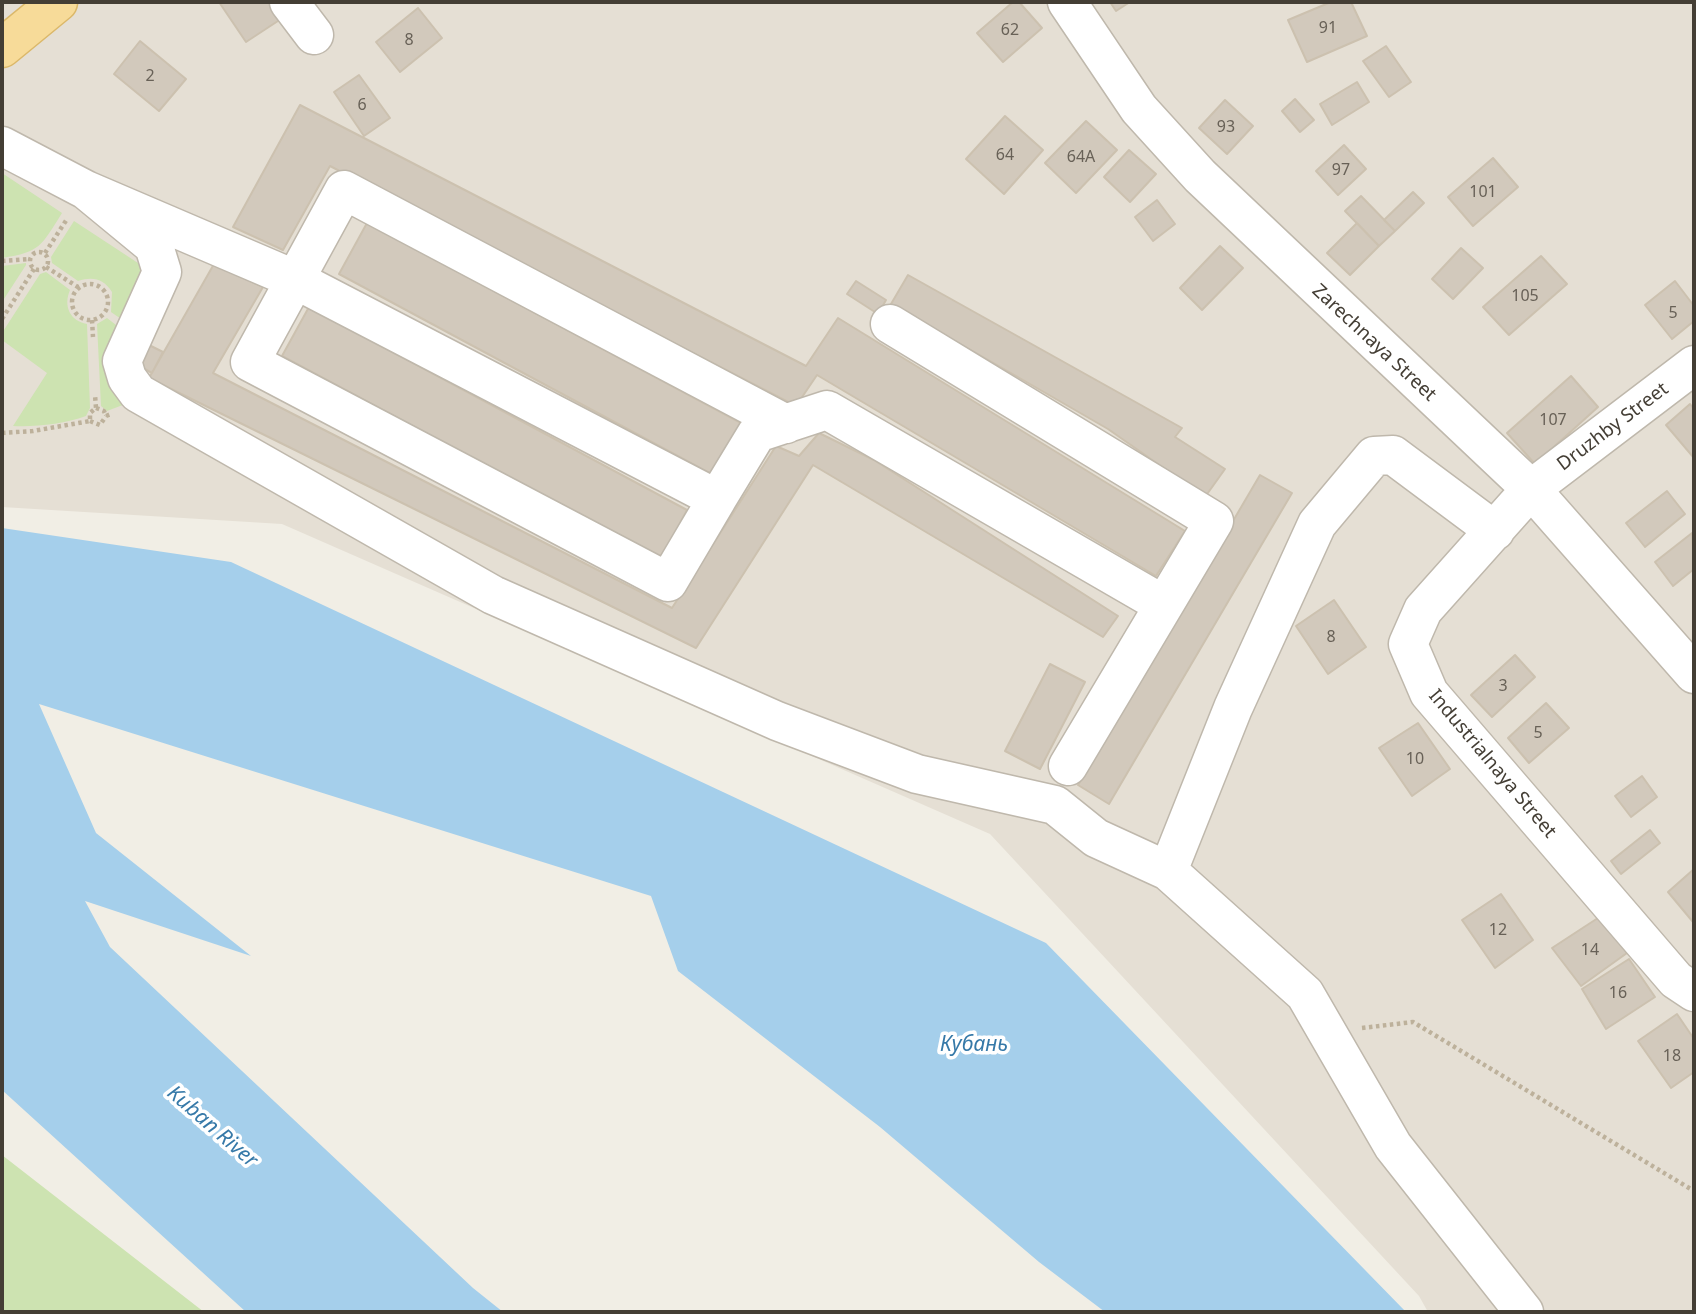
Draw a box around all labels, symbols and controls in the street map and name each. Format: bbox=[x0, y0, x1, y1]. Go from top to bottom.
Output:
house number: 91 bbox=[1319, 18, 1337, 38]
house number: 62 bbox=[1001, 20, 1019, 40]
house number: 8 bbox=[404, 30, 414, 50]
house number: 2 bbox=[145, 66, 155, 86]
house number: 6 bbox=[357, 95, 367, 115]
house number: 93 bbox=[1217, 117, 1235, 137]
house number: 64 bbox=[996, 145, 1014, 165]
house number: 64А bbox=[1067, 147, 1095, 167]
house number: 97 bbox=[1332, 160, 1350, 180]
house number: 101 bbox=[1469, 182, 1497, 202]
street label: Zarechnaya Street bbox=[1307, 280, 1441, 406]
house number: 105 bbox=[1511, 286, 1539, 306]
house number: 5 bbox=[1668, 303, 1678, 323]
street label: Druzhby Street bbox=[1553, 378, 1673, 476]
house number: 107 bbox=[1539, 410, 1567, 430]
house number: 8 bbox=[1326, 627, 1336, 647]
house number: 3 bbox=[1498, 676, 1508, 696]
street label: Industrialnaya Street bbox=[1423, 685, 1561, 843]
house number: 5 bbox=[1533, 723, 1543, 743]
house number: 10 bbox=[1406, 749, 1424, 769]
house number: 12 bbox=[1489, 920, 1507, 940]
house number: 14 bbox=[1581, 940, 1599, 960]
house number: 16 bbox=[1609, 983, 1627, 1003]
water label: Кубань bbox=[940, 1032, 1008, 1058]
house number: 18 bbox=[1663, 1046, 1681, 1066]
water label: Kuban River bbox=[162, 1081, 262, 1173]

